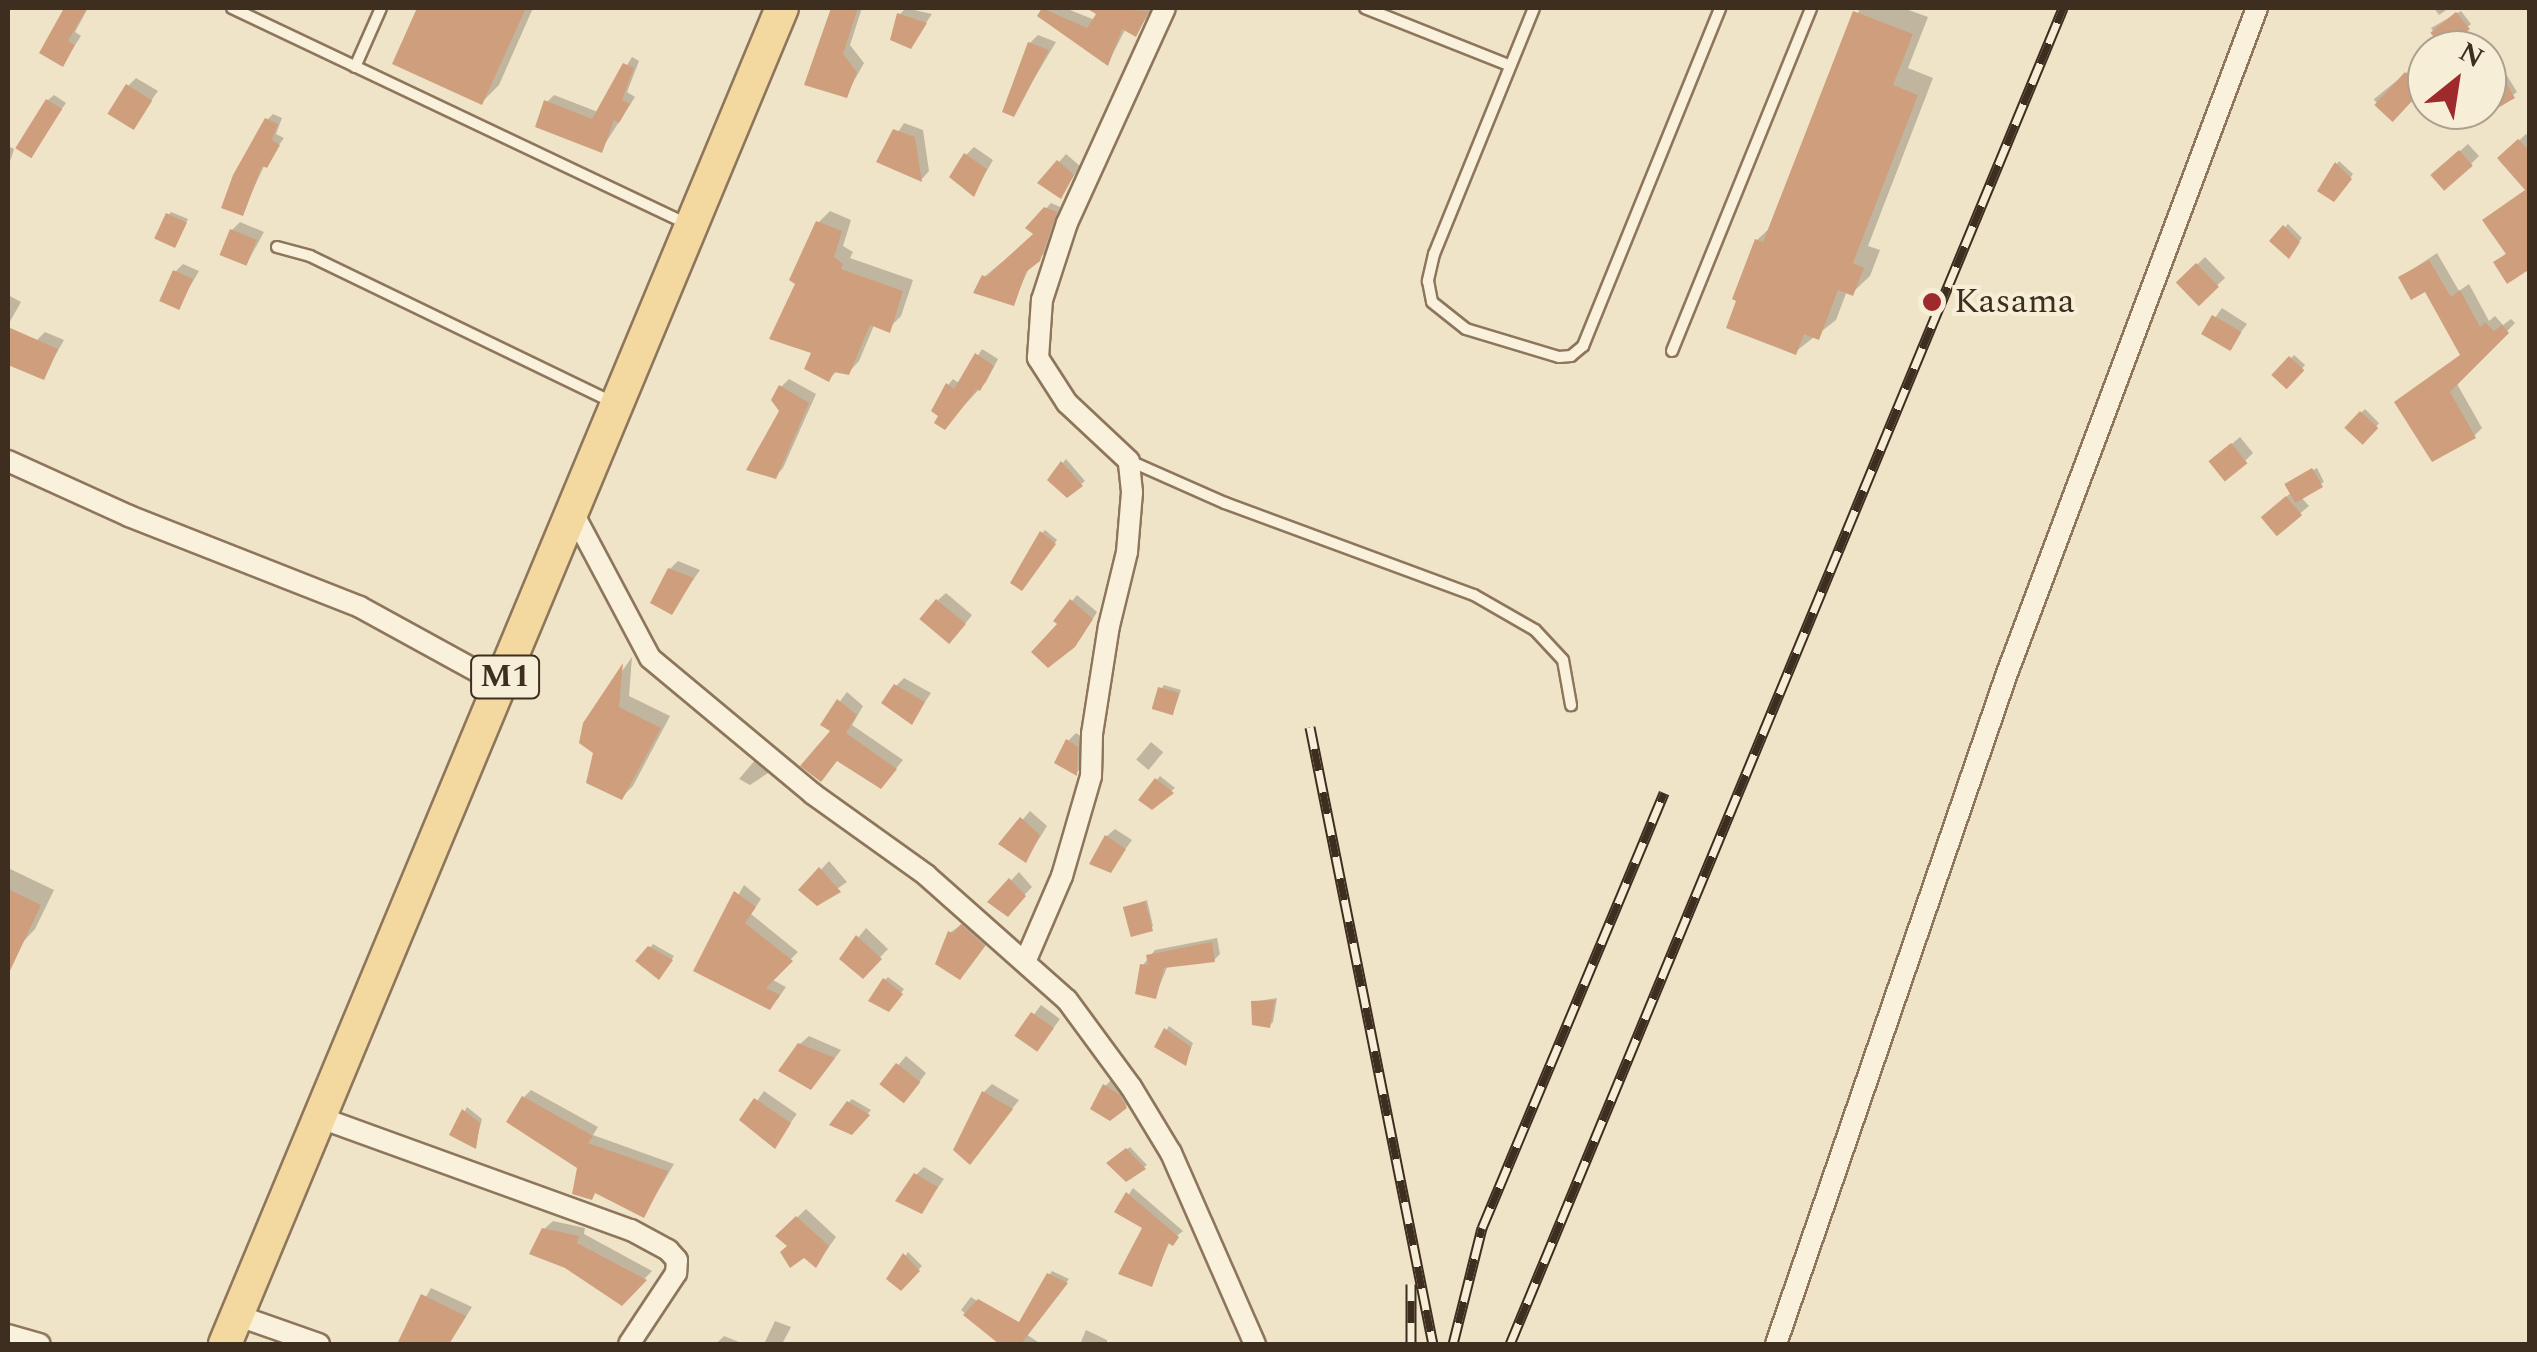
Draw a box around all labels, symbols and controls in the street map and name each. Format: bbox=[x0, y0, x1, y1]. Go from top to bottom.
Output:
north arrow bbox=[2407, 30, 2507, 130]
text: N bbox=[2451, 31, 2492, 80]
place label: Kasama bbox=[1954, 281, 2075, 323]
marker: Kasama bbox=[1919, 289, 1945, 315]
road number: M1 bbox=[470, 650, 540, 704]

